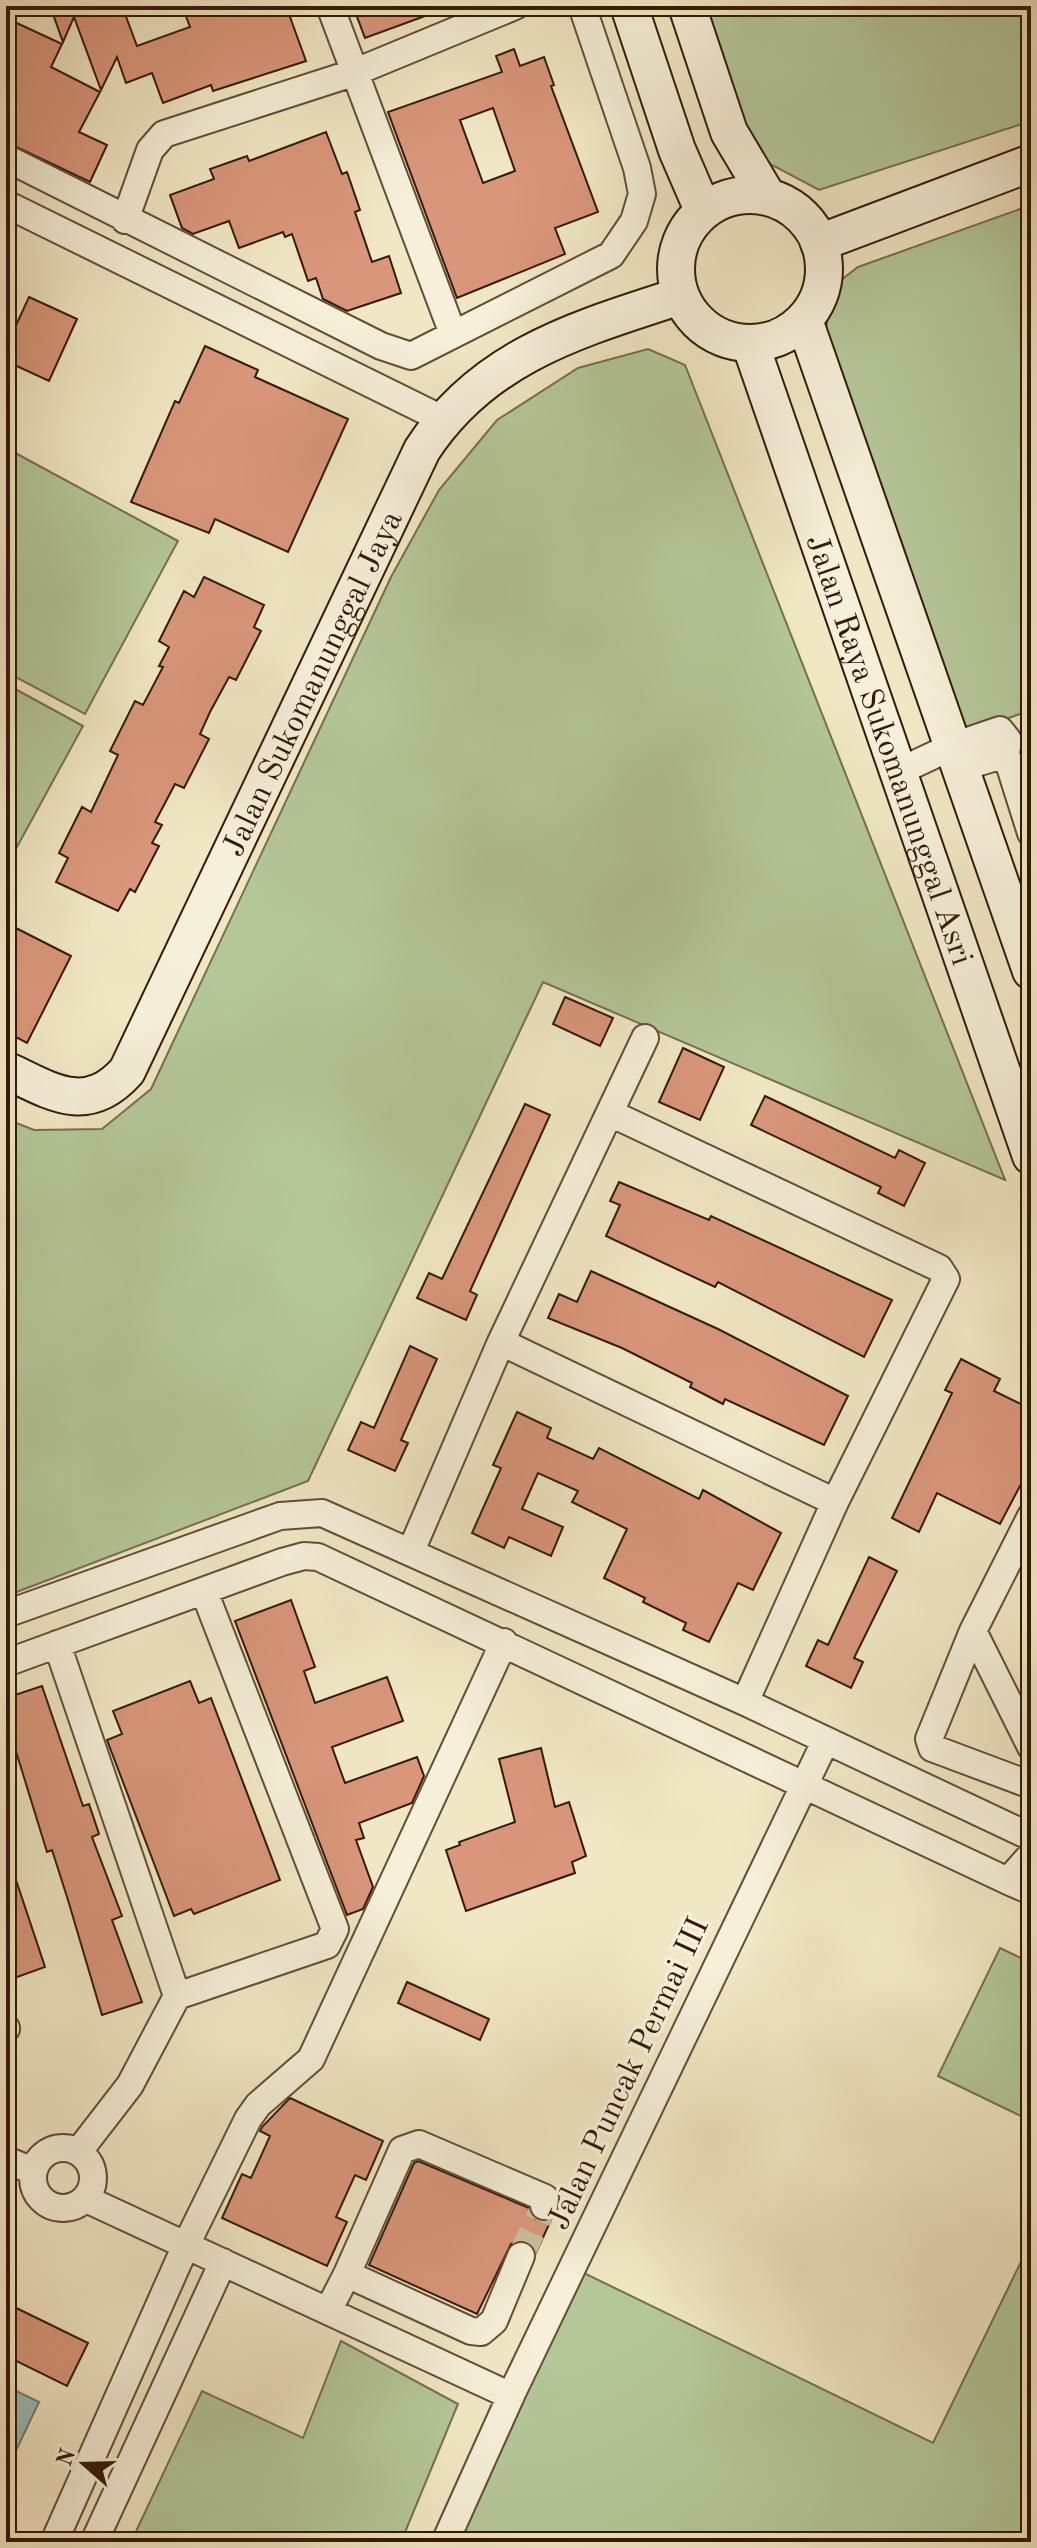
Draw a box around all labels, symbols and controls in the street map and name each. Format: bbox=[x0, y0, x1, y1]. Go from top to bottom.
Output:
street label: Jalan Sukomanunggal Jaya bbox=[218, 506, 410, 862]
street label: Jalan Raya Sukomanunggal Asri bbox=[798, 531, 977, 970]
street label: Jalan Puncak Permai III bbox=[543, 1914, 716, 2235]
north arrow bbox=[44, 2424, 124, 2504]
text: N bbox=[54, 2446, 80, 2470]

